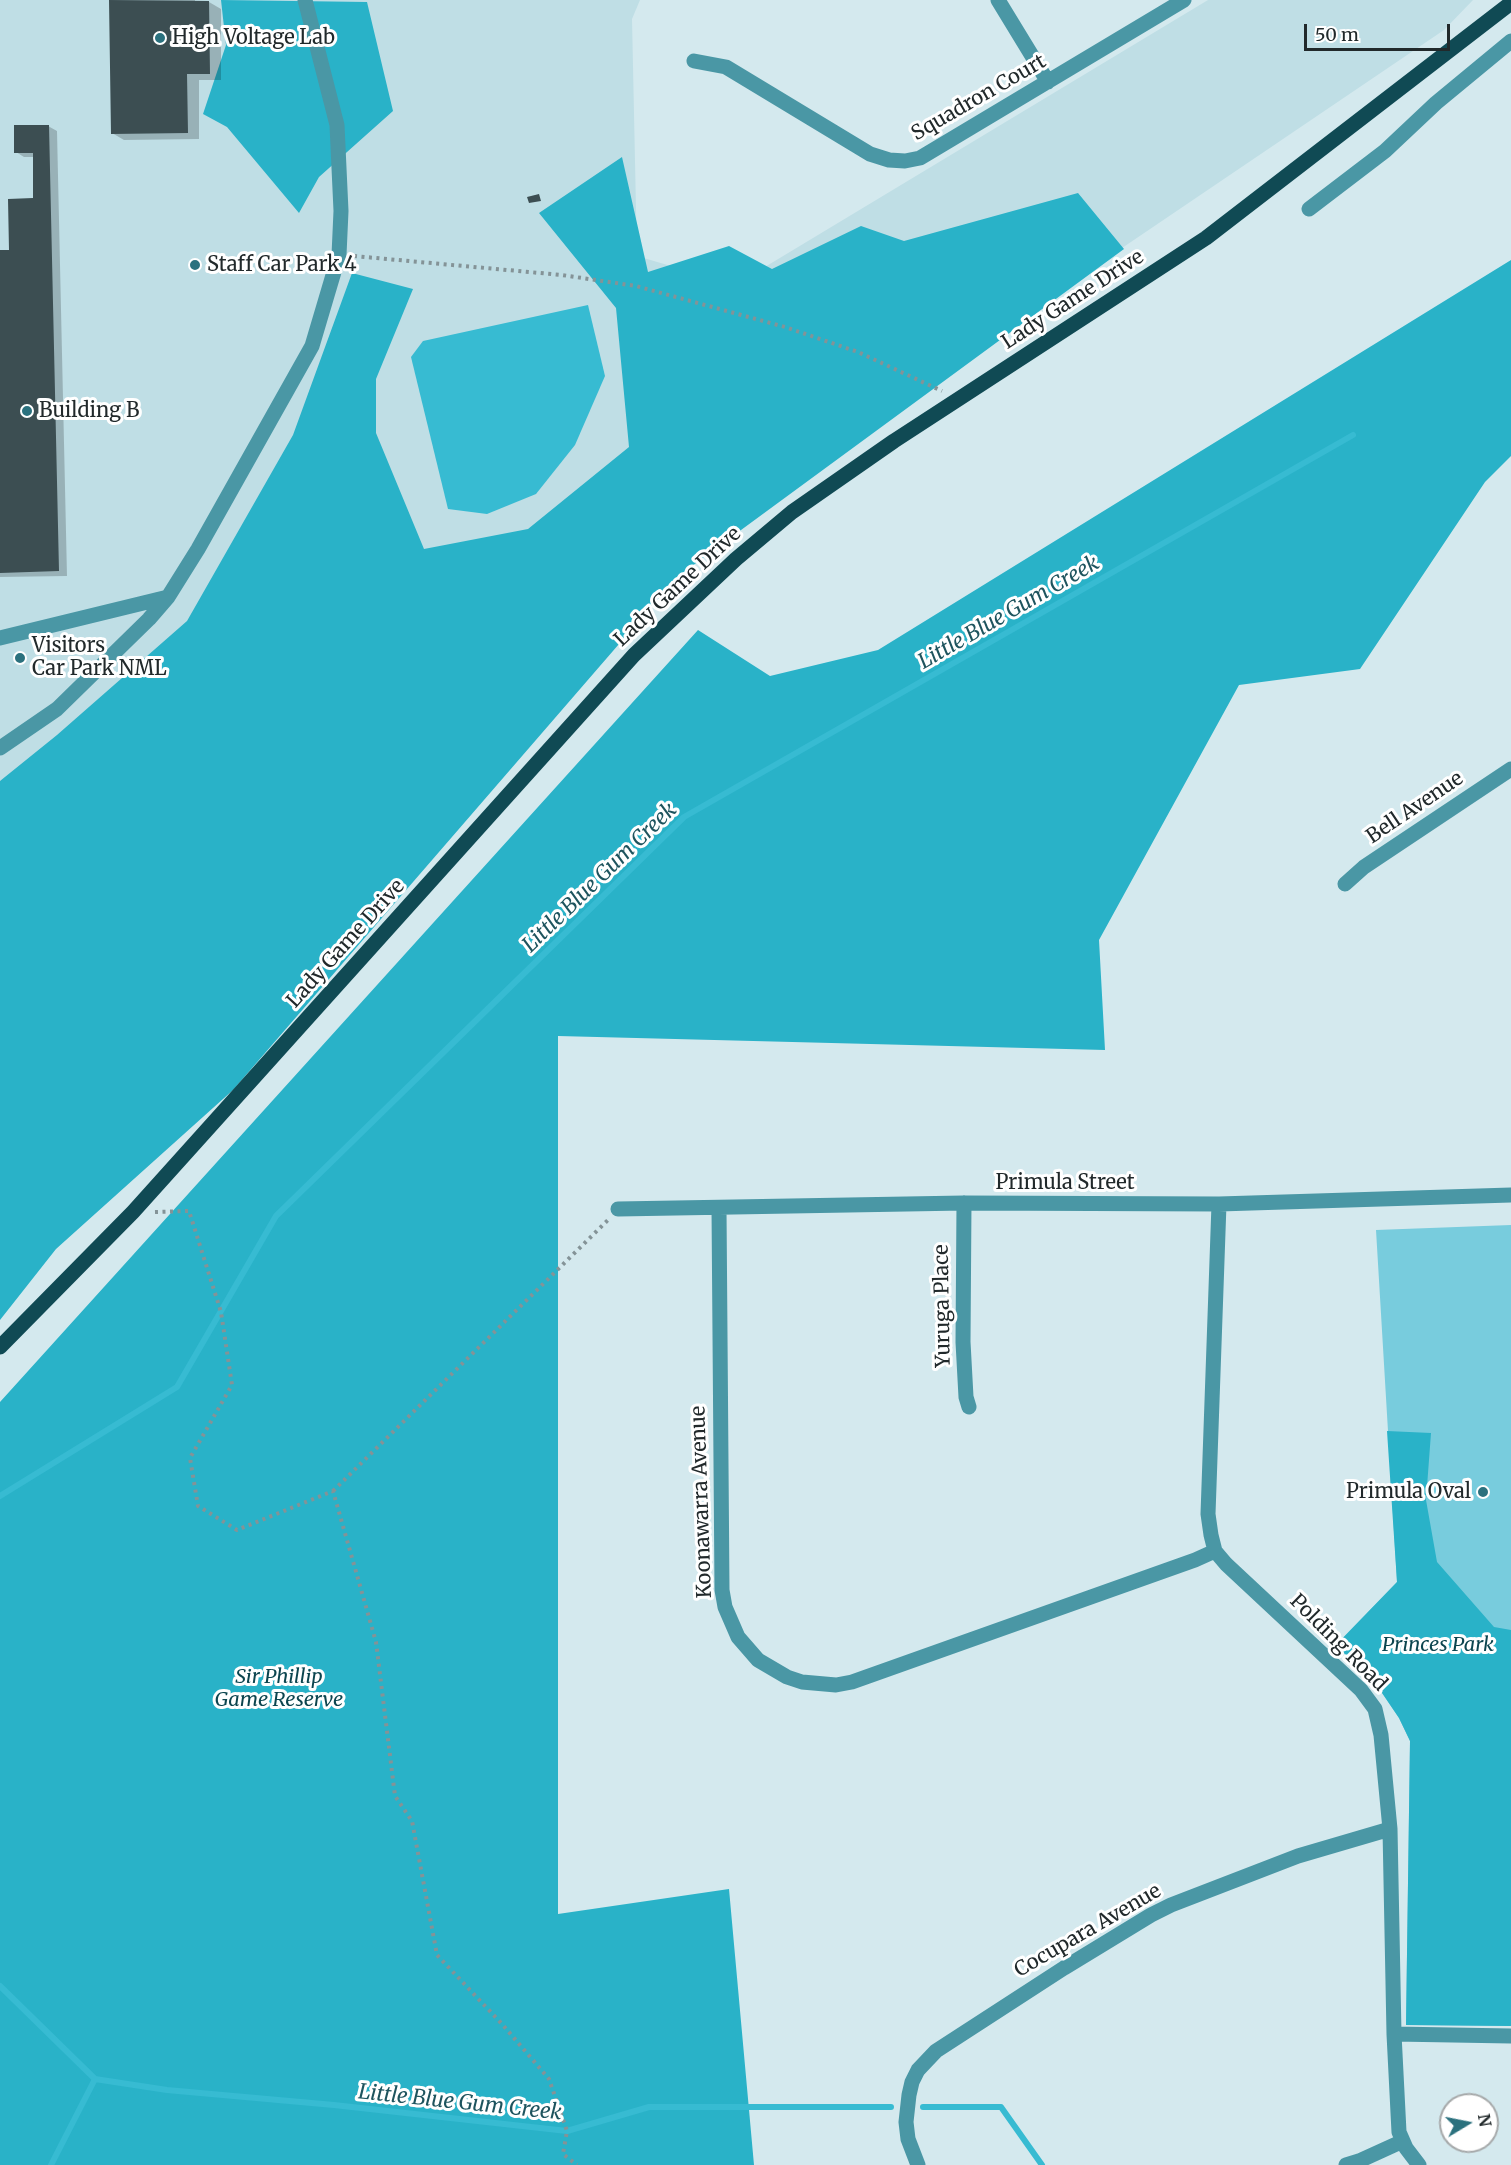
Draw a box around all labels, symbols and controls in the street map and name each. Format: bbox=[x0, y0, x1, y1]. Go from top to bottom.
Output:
scale bar bbox=[1307, 12, 1452, 50]
text: 50 m bbox=[1315, 23, 1359, 46]
place label: High Voltage Lab bbox=[172, 26, 335, 50]
marker: High Voltage Lab bbox=[153, 31, 167, 45]
street label: Squadron Court bbox=[908, 50, 1050, 146]
street label: Lady Game Drive bbox=[998, 245, 1148, 355]
place label: Staff Car Park 4 bbox=[207, 253, 357, 277]
marker: Staff Car Park 4 bbox=[188, 258, 202, 272]
place label: Building B bbox=[39, 399, 139, 423]
marker: Building B bbox=[20, 404, 34, 418]
street label: Lady Game Drive bbox=[610, 522, 746, 652]
water label: Little Blue Gum Creek bbox=[914, 551, 1104, 675]
place label: Visitors Car Park NML bbox=[32, 634, 167, 681]
marker: Visitors Car Park NML bbox=[13, 651, 27, 665]
street label: Bell Avenue bbox=[1362, 767, 1468, 849]
water label: Little Blue Gum Creek bbox=[518, 798, 682, 958]
street label: Lady Game Drive bbox=[282, 875, 410, 1013]
street label: Primula Street bbox=[995, 1171, 1135, 1195]
street label: Yuruga Place bbox=[930, 1244, 956, 1368]
street label: Koonawarra Avenue bbox=[687, 1405, 717, 1599]
place label: Primula Oval bbox=[1346, 1480, 1471, 1504]
marker: Primula Oval bbox=[1476, 1485, 1490, 1499]
street label: Polding Road bbox=[1285, 1590, 1391, 1696]
park label: Princes Park bbox=[1382, 1633, 1494, 1657]
park label: Sir Phillip Game Reserve bbox=[215, 1665, 343, 1712]
street label: Cocupara Avenue bbox=[1011, 1879, 1165, 1983]
water label: Little Blue Gum Creek bbox=[357, 2080, 563, 2126]
north arrow bbox=[1439, 2093, 1499, 2153]
text: N bbox=[1474, 2112, 1496, 2128]

